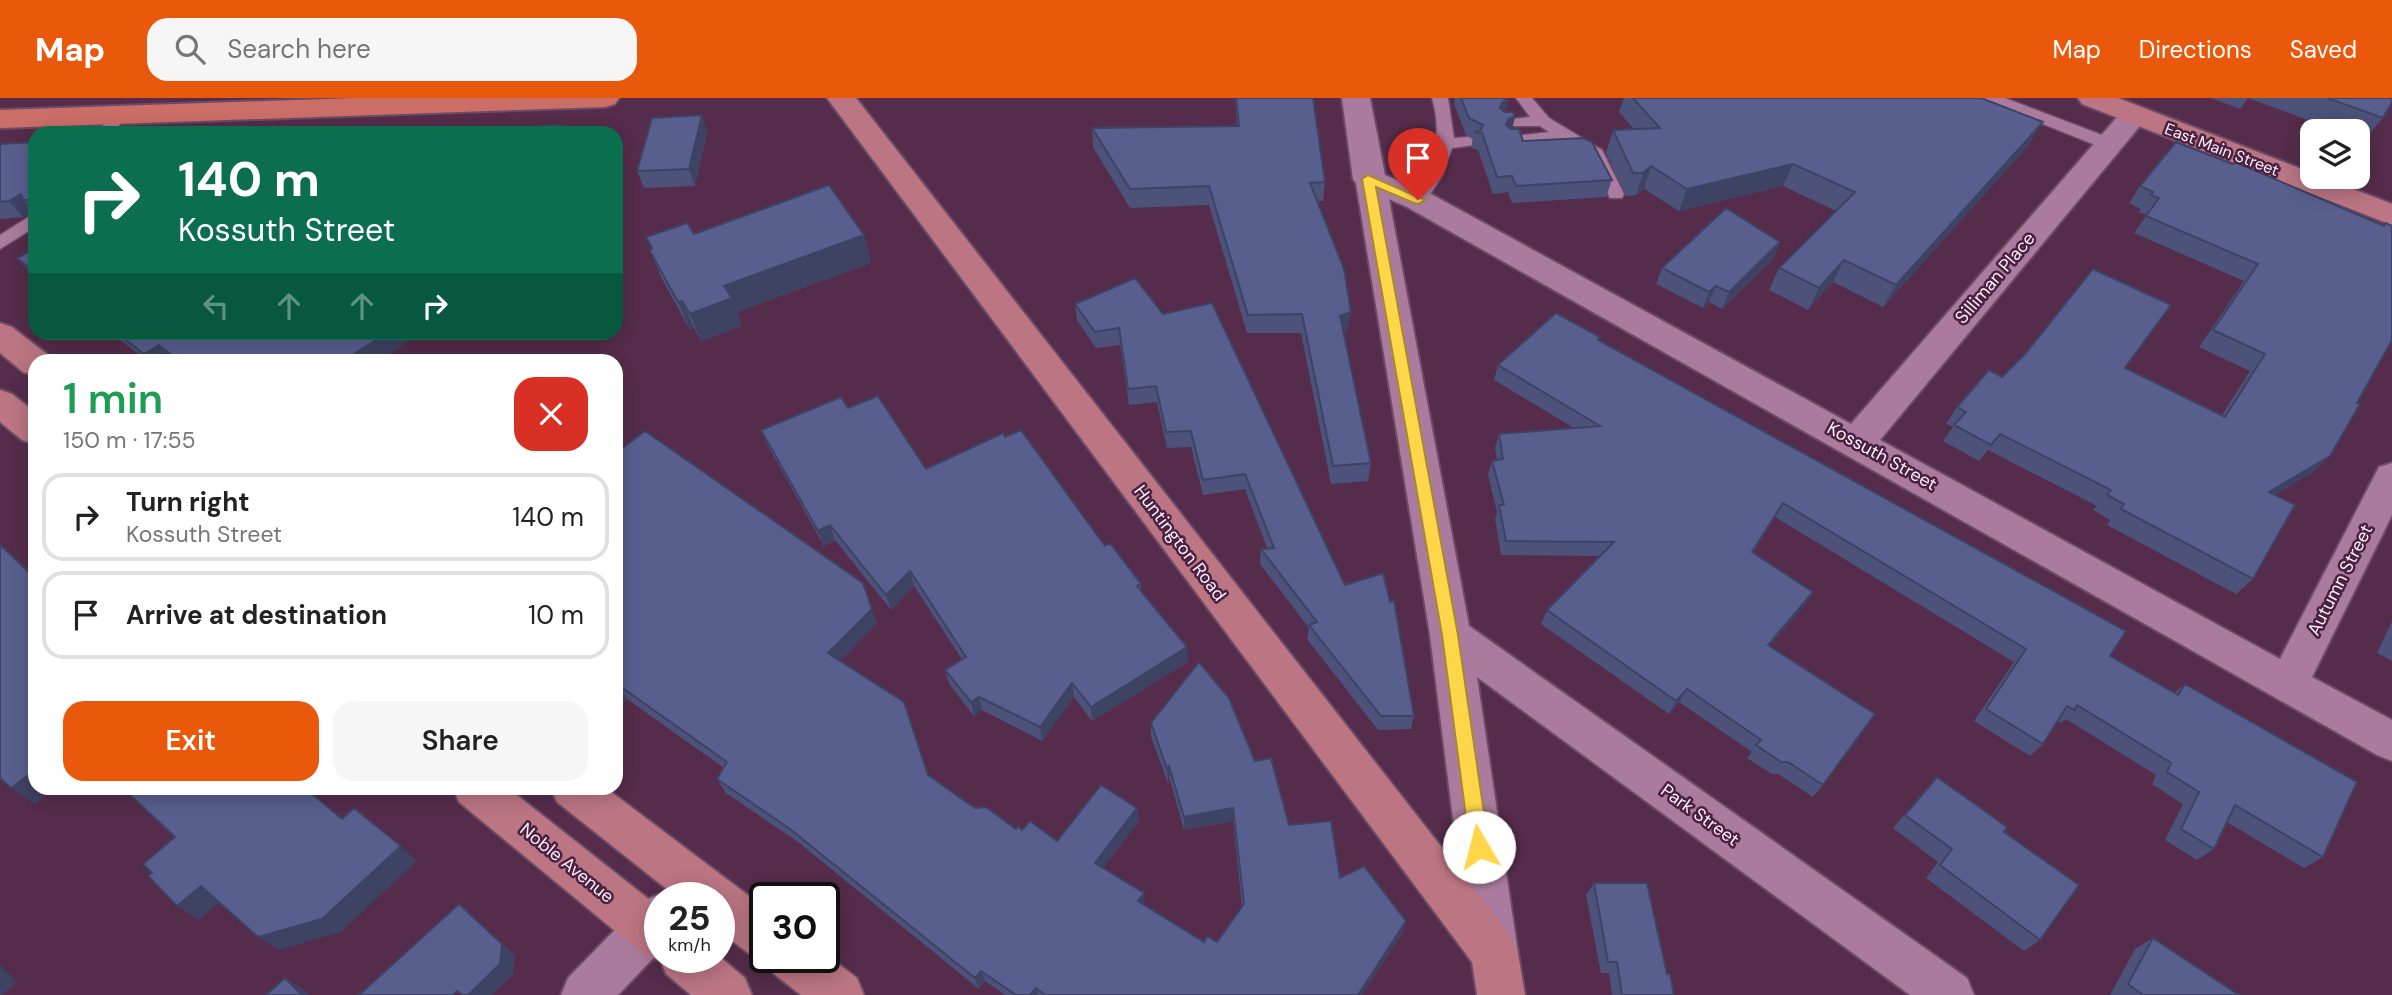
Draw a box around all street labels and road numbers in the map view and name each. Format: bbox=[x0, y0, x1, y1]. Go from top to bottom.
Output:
street label: East Main Street bbox=[2162, 118, 2282, 181]
street label: Silliman Place bbox=[1950, 227, 2040, 329]
street label: Kossuth Street bbox=[1823, 416, 1941, 496]
street label: Huntington Road bbox=[1129, 480, 1231, 606]
street label: Autumn Street bbox=[2302, 520, 2378, 640]
street label: Park Street bbox=[1656, 778, 1744, 852]
street label: Noble Avenue bbox=[515, 818, 619, 908]

